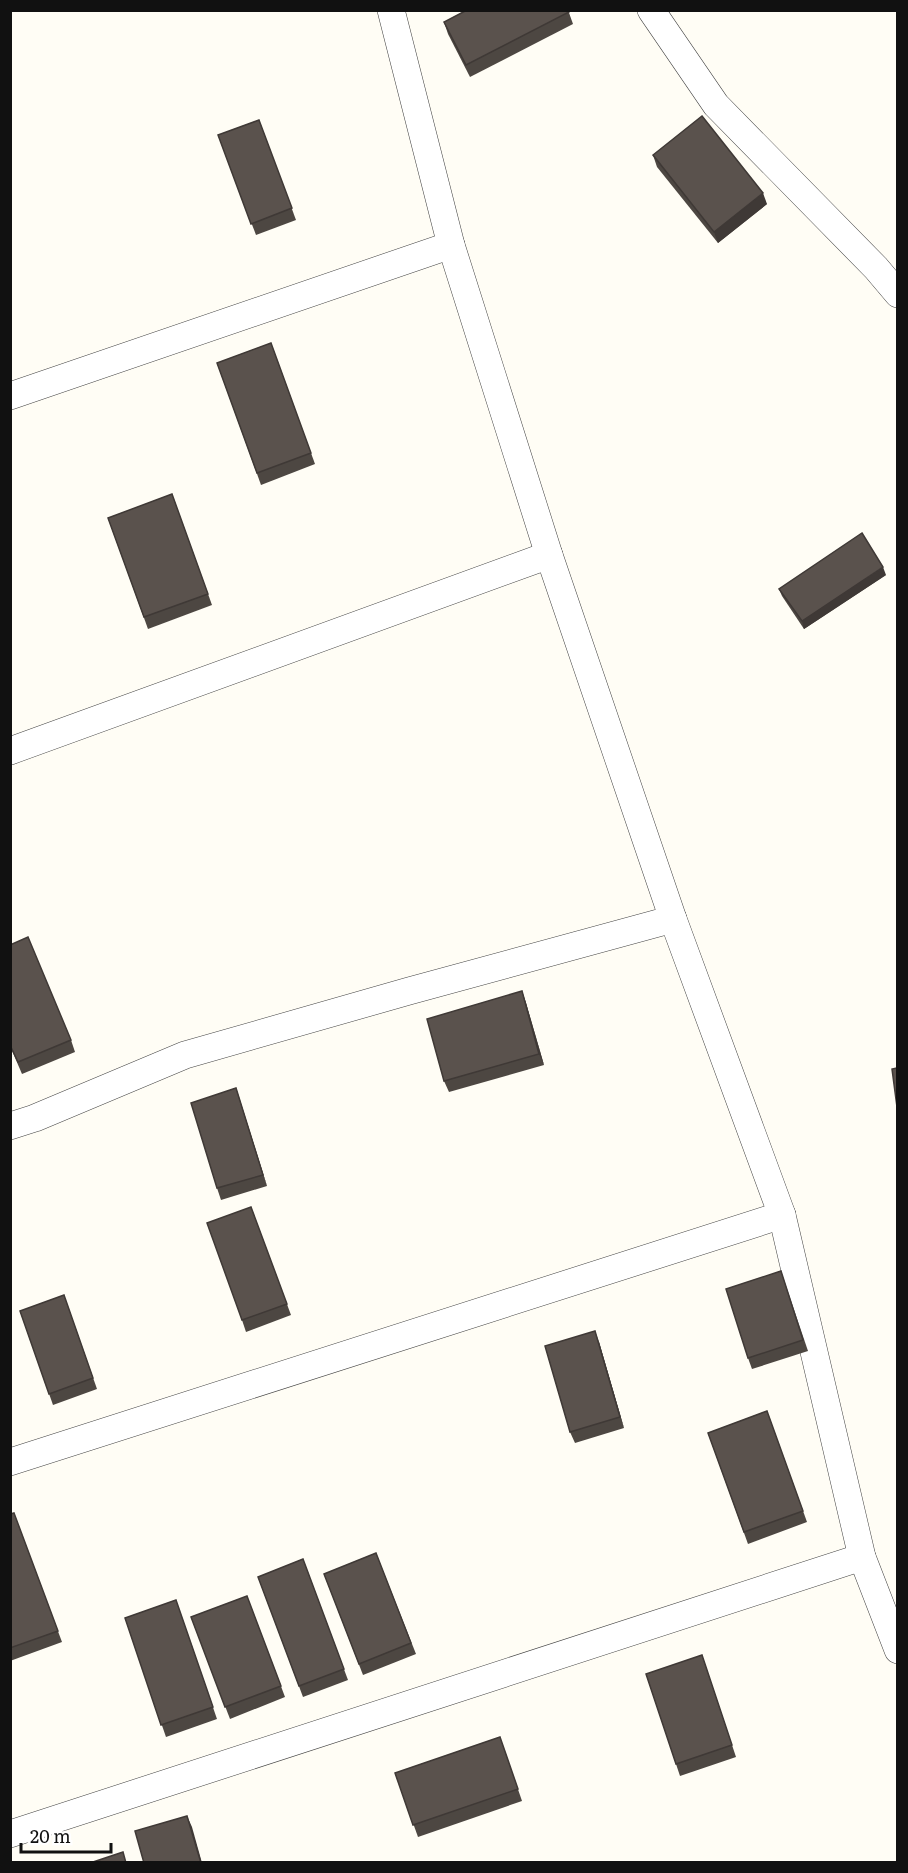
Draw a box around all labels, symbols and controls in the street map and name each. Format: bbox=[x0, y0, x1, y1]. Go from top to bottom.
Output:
scale bar bbox=[21, 1816, 111, 1854]
text: 20 m bbox=[30, 1822, 71, 1849]

